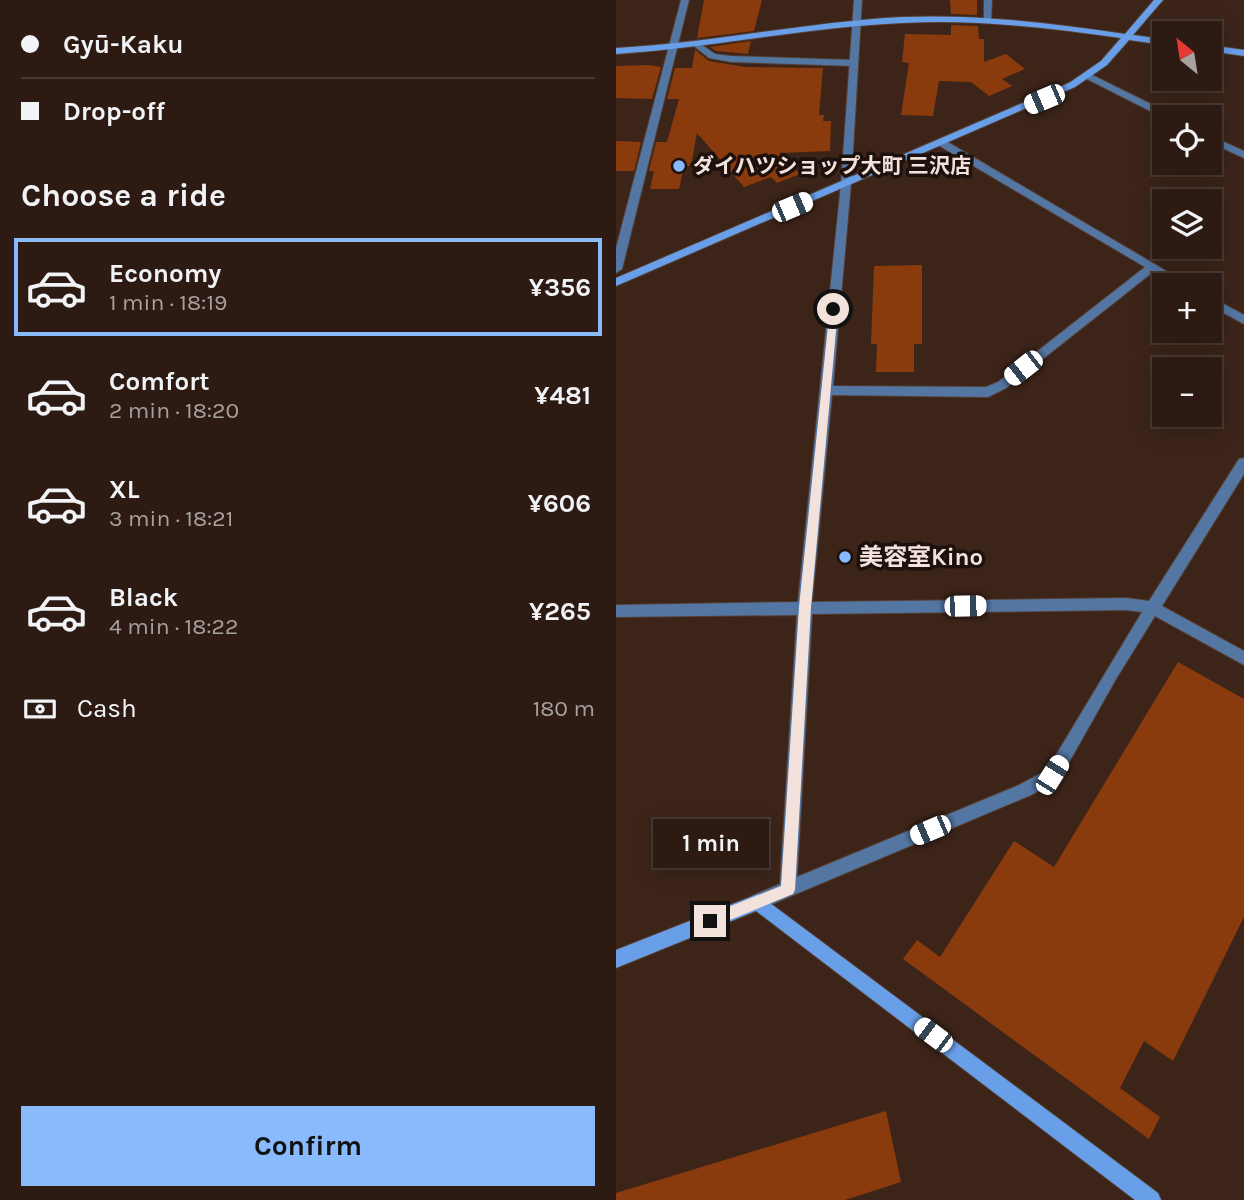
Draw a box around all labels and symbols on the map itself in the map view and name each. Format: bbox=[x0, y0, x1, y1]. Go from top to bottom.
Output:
north arrow bbox=[1152, 21, 1222, 91]
car bbox=[1021, 81, 1068, 117]
place label: ダイハツショップ大町 三沢店 bbox=[693, 154, 971, 178]
marker: ダイハツショップ大町 三沢店 bbox=[671, 158, 687, 174]
car bbox=[769, 189, 816, 225]
route start bbox=[817, 293, 849, 325]
car bbox=[1000, 347, 1047, 389]
place label: 美容室Kino bbox=[859, 543, 983, 571]
marker: 美容室Kino bbox=[837, 549, 853, 565]
car bbox=[944, 595, 987, 617]
car bbox=[1032, 752, 1073, 798]
car bbox=[907, 812, 954, 848]
callout: 1 min bbox=[652, 820, 768, 869]
route end bbox=[694, 905, 726, 937]
car bbox=[910, 1014, 957, 1056]

